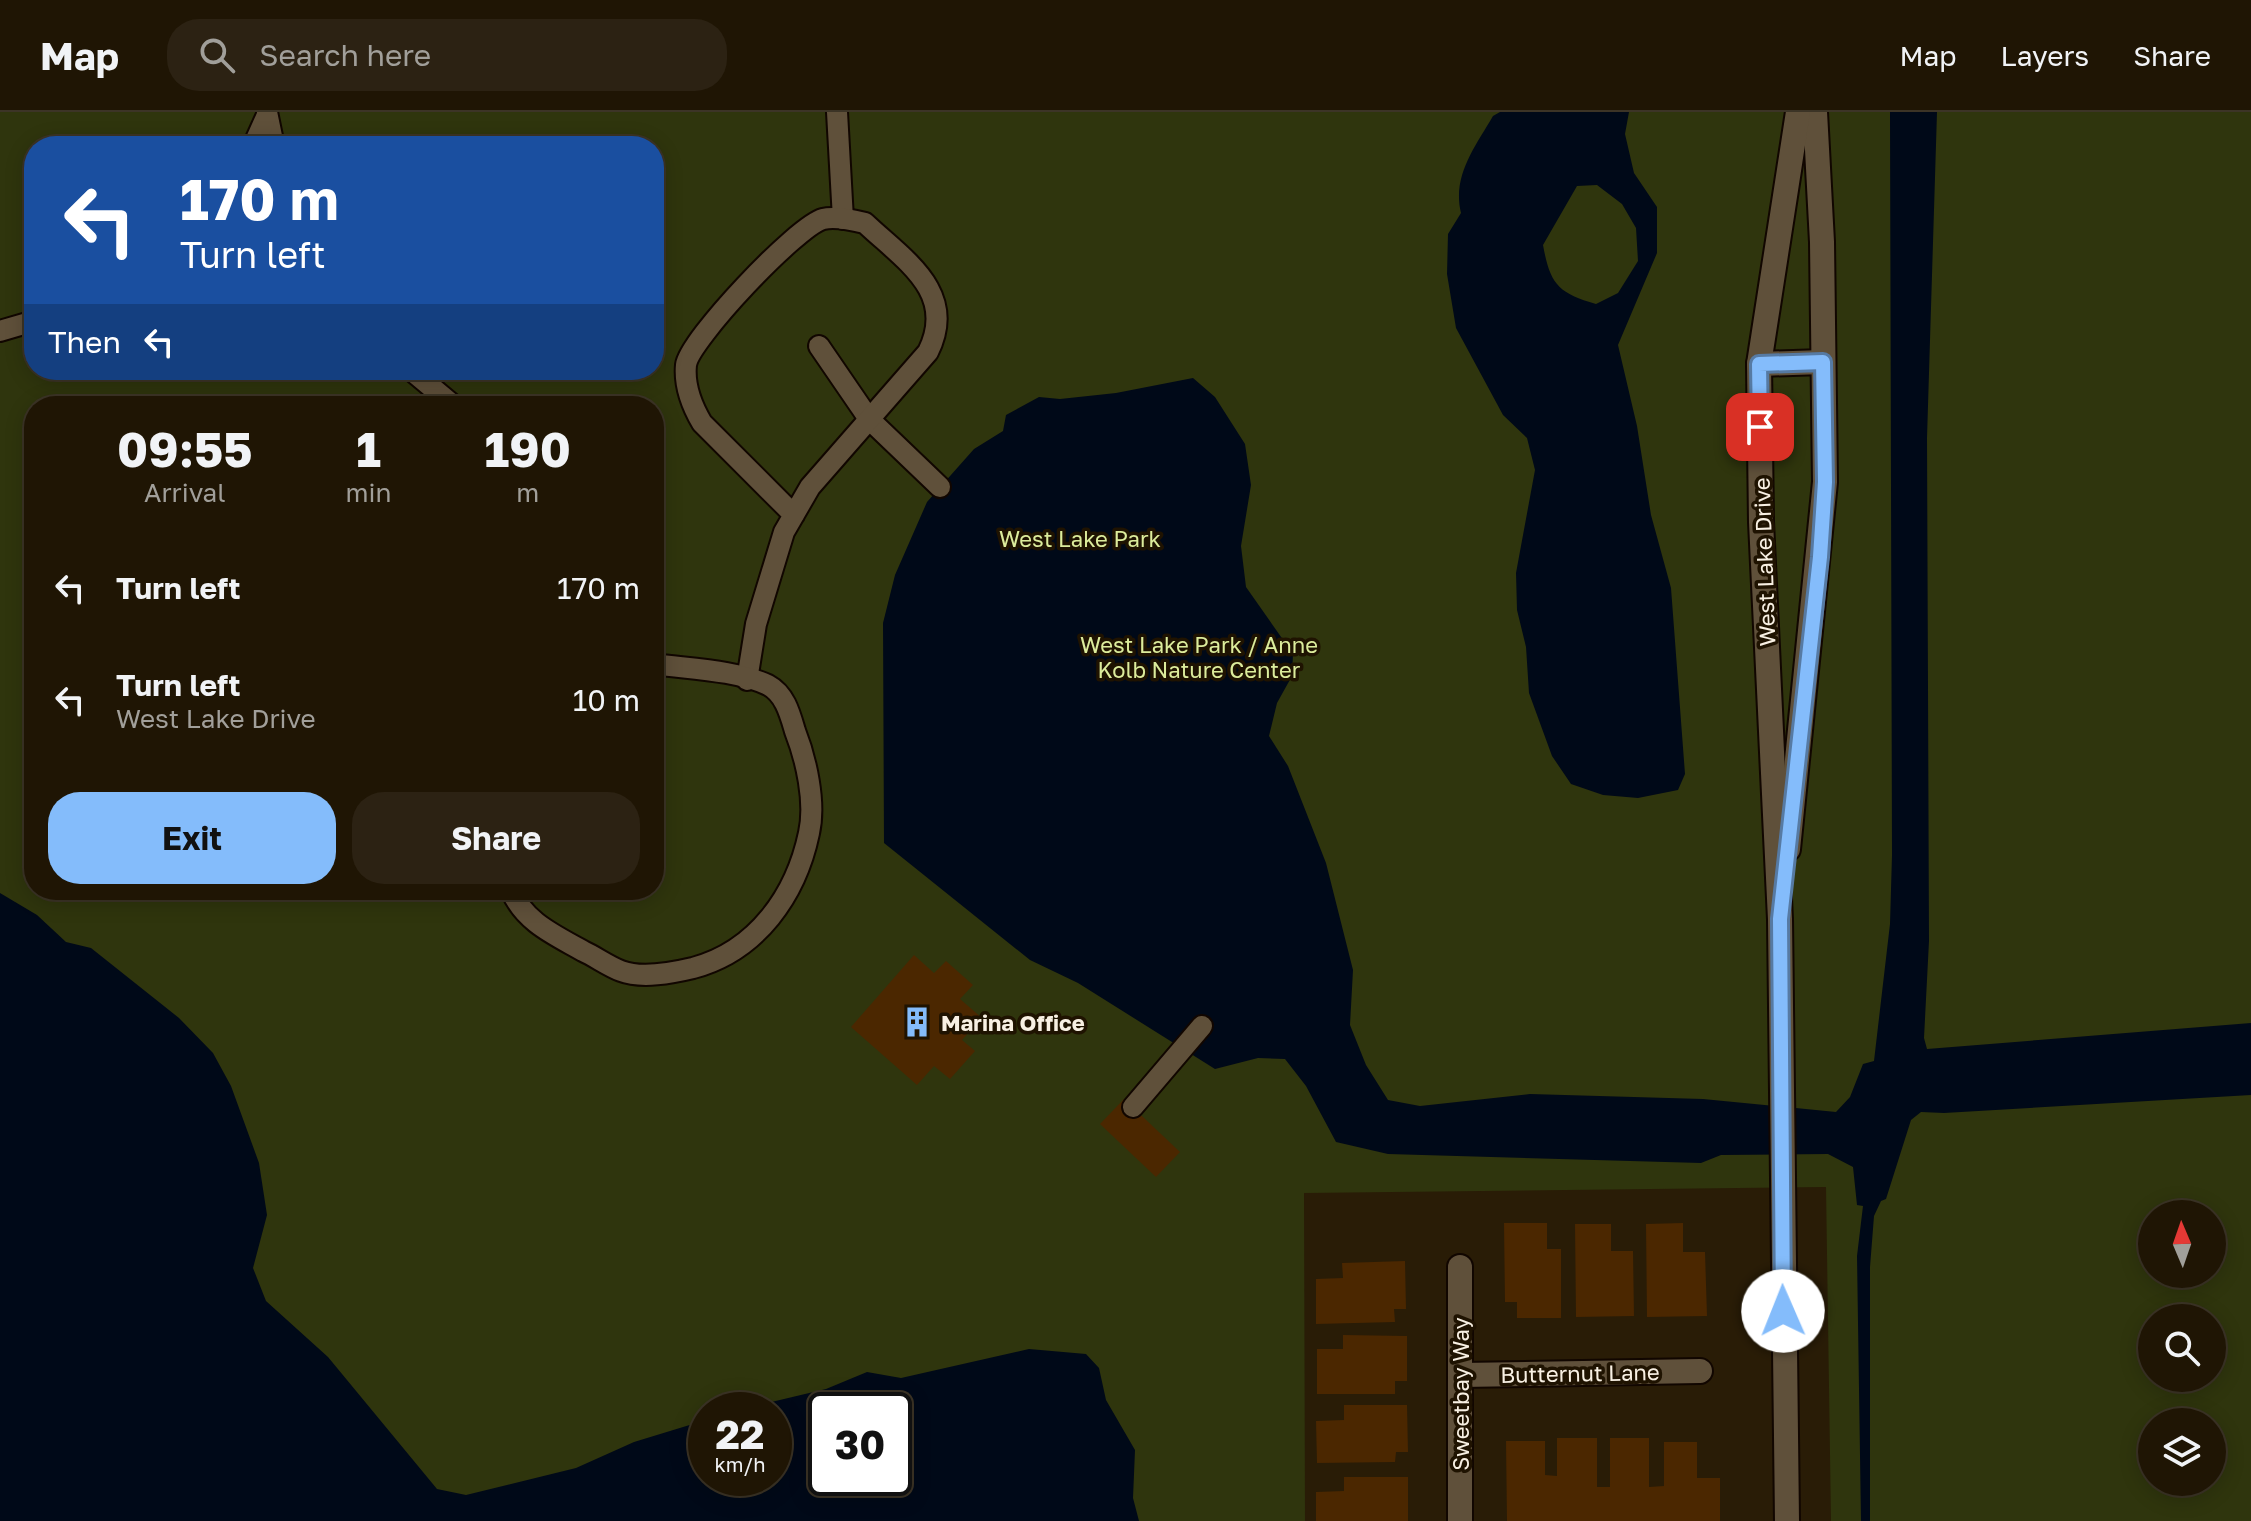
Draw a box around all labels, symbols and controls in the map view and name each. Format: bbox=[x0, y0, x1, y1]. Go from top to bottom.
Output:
search box bbox=[167, 19, 727, 91]
text: Map bbox=[40, 33, 119, 78]
icon: search bbox=[195, 33, 239, 77]
text: Search here bbox=[259, 37, 431, 73]
text: Map bbox=[1899, 39, 1957, 72]
text: Layers bbox=[2001, 39, 2089, 72]
text: Share bbox=[2133, 39, 2211, 72]
text: 170 m bbox=[180, 165, 339, 232]
icon: left bbox=[48, 168, 152, 272]
text: Turn left bbox=[180, 233, 326, 276]
icon: left bbox=[137, 320, 181, 364]
text: Then bbox=[48, 324, 121, 360]
pin bbox=[1726, 393, 1794, 461]
icon: arrive bbox=[1738, 405, 1782, 449]
text: 09:55 bbox=[117, 420, 253, 478]
text: 1 bbox=[356, 420, 381, 478]
text: 190 bbox=[485, 420, 571, 478]
text: Arrival bbox=[144, 477, 226, 508]
text: min bbox=[346, 477, 392, 508]
text: m bbox=[516, 477, 539, 508]
street label: West Lake Drive bbox=[1748, 477, 1780, 647]
park label: West Lake Park bbox=[999, 525, 1161, 552]
icon: left bbox=[48, 566, 92, 610]
text: Turn left bbox=[116, 570, 241, 606]
text: 170 m bbox=[557, 570, 640, 606]
park label: West Lake Park / Anne Kolb Nature Center bbox=[1080, 631, 1318, 683]
text: Turn left bbox=[116, 667, 241, 703]
icon: left bbox=[48, 678, 92, 722]
text: 10 m bbox=[573, 682, 640, 718]
text: West Lake Drive bbox=[116, 703, 316, 734]
button: Exit bbox=[48, 792, 336, 884]
button: Share bbox=[352, 792, 640, 884]
building icon: Marina Office bbox=[900, 1005, 934, 1039]
place label: Marina Office bbox=[941, 1009, 1085, 1036]
north arrow bbox=[2138, 1200, 2226, 1288]
map controls bbox=[2138, 1200, 2226, 1496]
position arrow bbox=[1741, 1269, 1825, 1353]
button: search bbox=[2138, 1304, 2226, 1392]
street label: Sweetbay Way bbox=[1447, 1317, 1474, 1471]
street label: Butternut Lane bbox=[1500, 1358, 1660, 1388]
speed limit sign: 30 bbox=[808, 1392, 912, 1496]
button: layers bbox=[2138, 1408, 2226, 1496]
text: 22 bbox=[716, 1410, 764, 1458]
text: km/h bbox=[715, 1452, 765, 1476]

